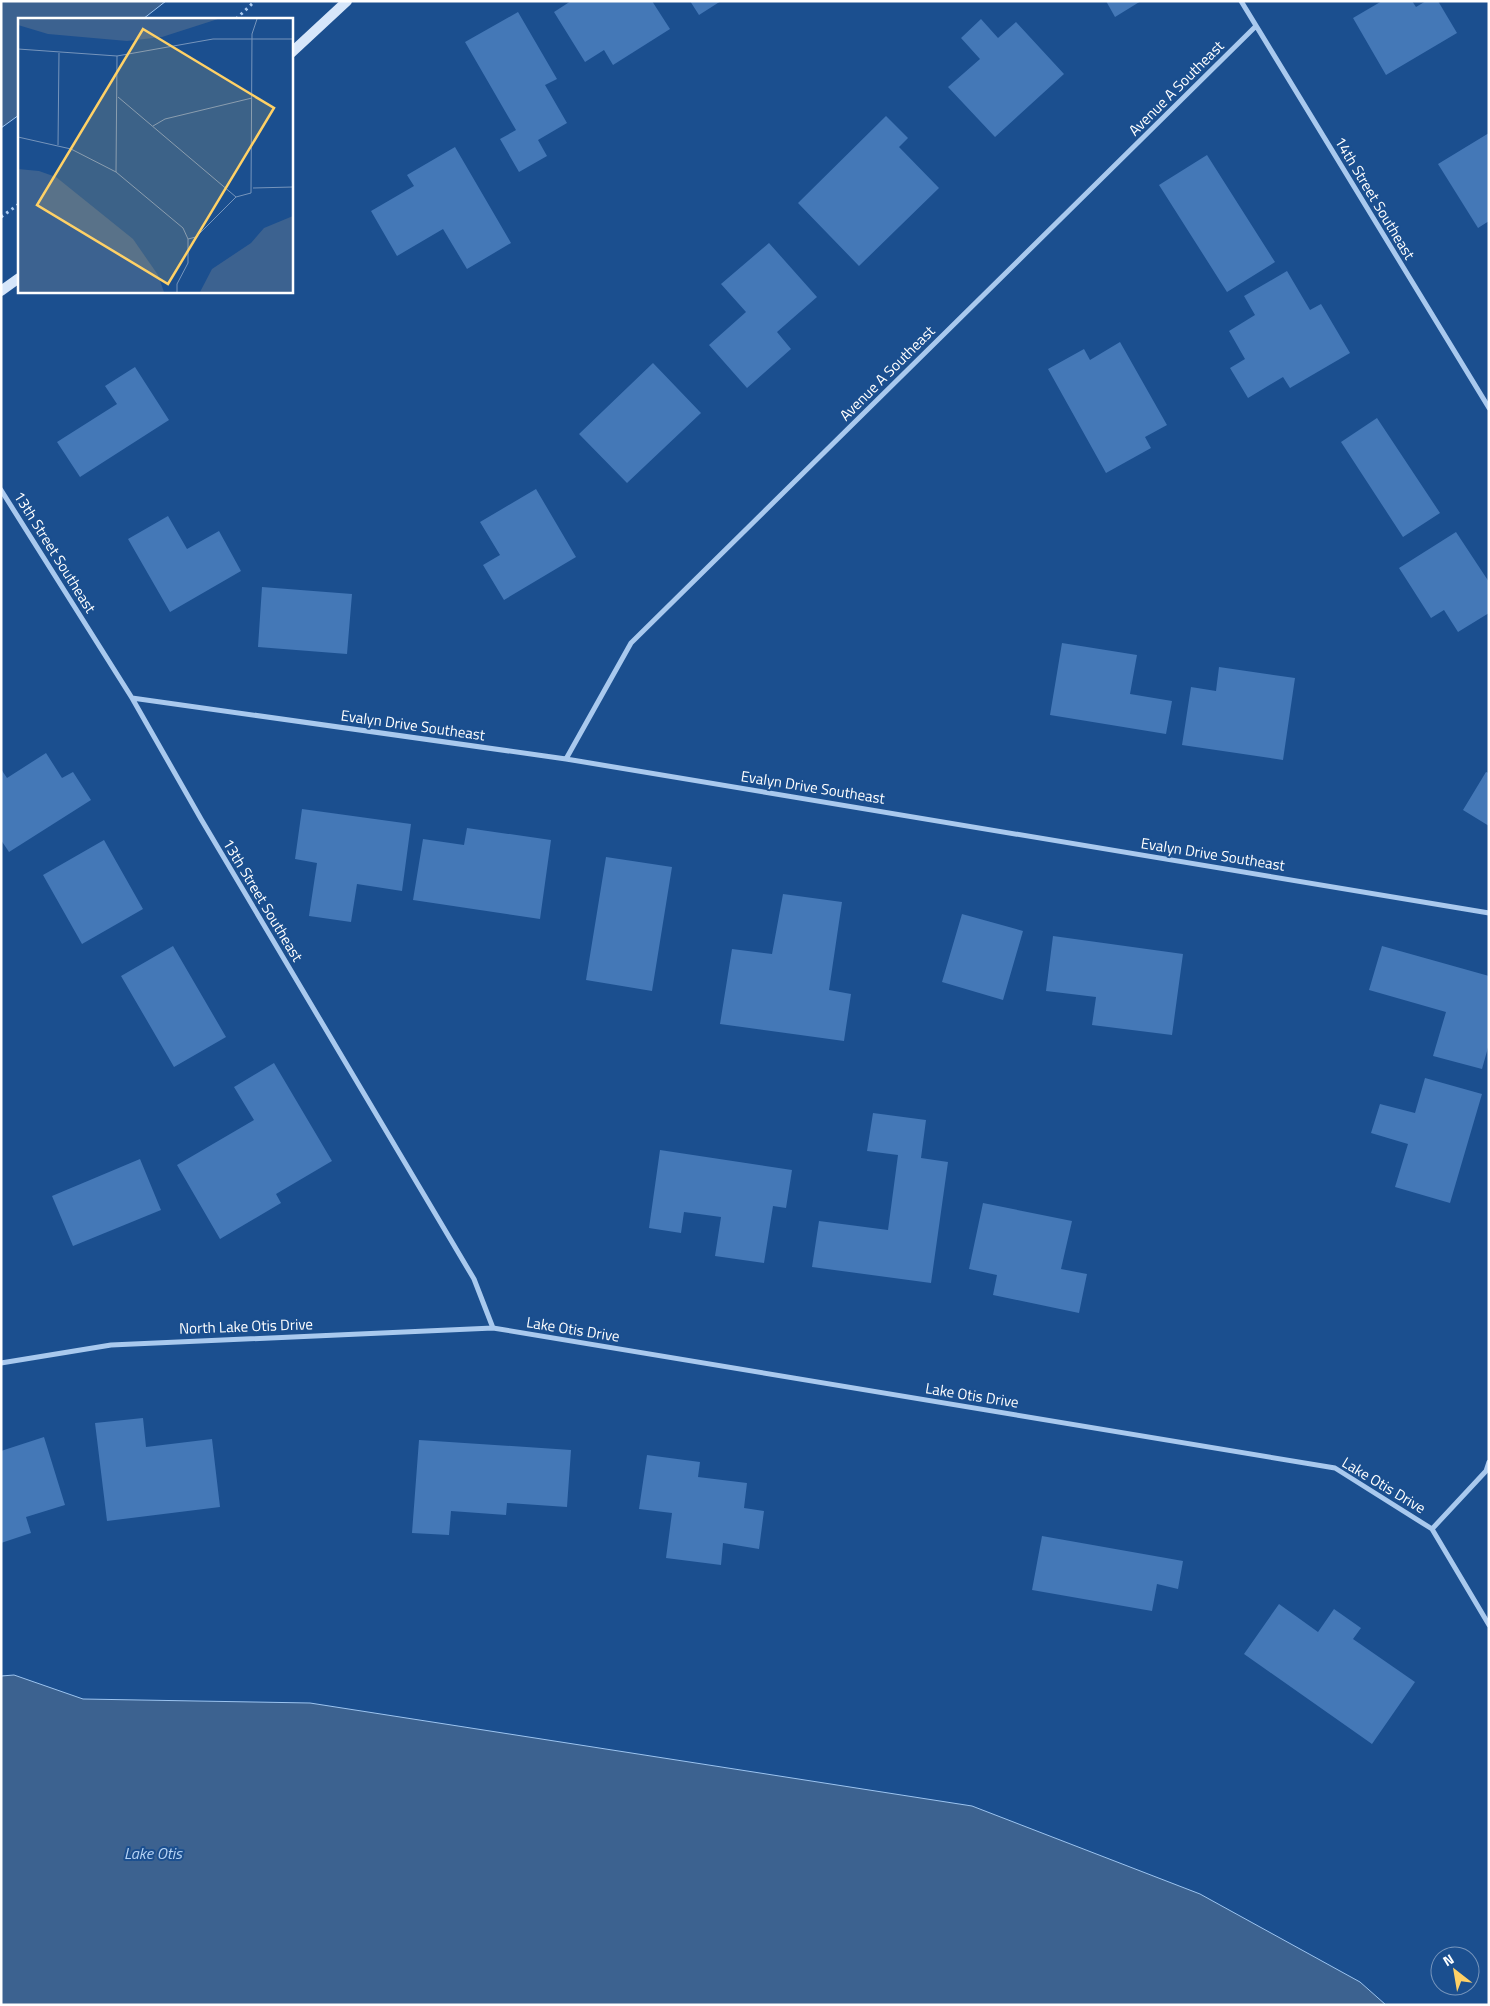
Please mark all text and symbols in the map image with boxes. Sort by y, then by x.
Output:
inset map [18,18,292,292]
street label: Avenue A Southeast [1123,34,1230,141]
street label: 14th Street Southeast [1329,132,1421,265]
street label: Avenue A Southeast [834,319,941,426]
street label: 13th Street Southeast [8,487,102,618]
street label: Evalyn Drive Southeast [339,703,487,747]
street label: Evalyn Drive Southeast [739,764,887,810]
street label: Evalyn Drive Southeast [1139,831,1287,877]
street label: 13th Street Southeast [217,834,309,967]
street label: Lake Otis Drive [525,1310,621,1348]
street label: North Lake Otis Drive [179,1312,313,1340]
street label: Lake Otis Drive [924,1376,1020,1414]
street label: Lake Otis Drive [1338,1451,1430,1519]
water label: Lake Otis [124,1841,183,1865]
north arrow [1430,1946,1480,1996]
text: N [1438,1948,1458,1971]

